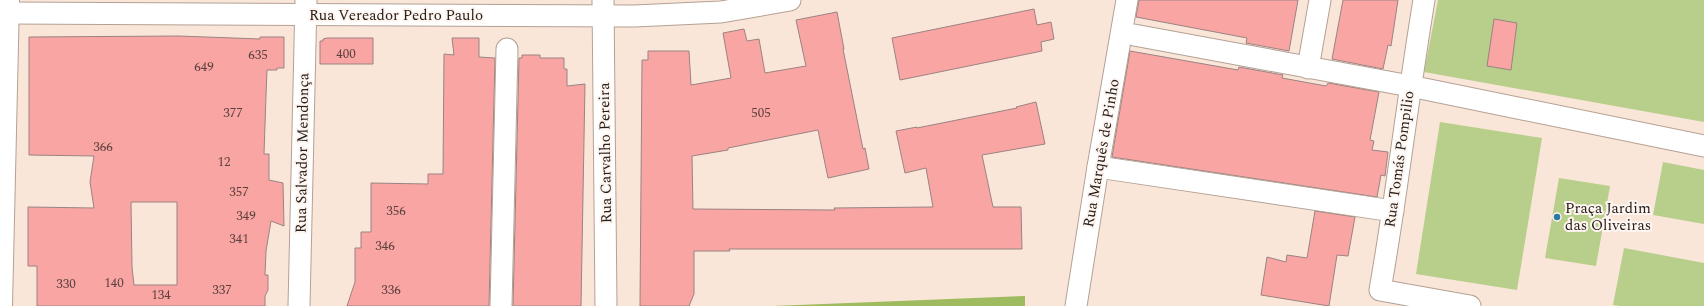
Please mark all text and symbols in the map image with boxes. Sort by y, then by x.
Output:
street label: Rua Vereador Pedro Paulo [309,4,483,27]
house number: 400 [336,44,356,64]
house number: 635 [248,45,268,65]
house number: 649 [194,57,214,77]
street label: Rua Salvador Mendonça [290,72,315,233]
street label: Rua Marquês de Pinho [1077,77,1126,229]
street label: Rua Carvalho Pereira [593,82,618,224]
street label: Rua Tomás Pompilio [1379,89,1420,229]
house number: 377 [223,103,243,123]
house number: 505 [751,103,771,123]
house number: 366 [93,137,113,157]
house number: 12 [218,152,231,172]
house number: 357 [229,182,249,202]
place label: Praça Jardim das Oliveiras [1565,197,1651,237]
house number: 356 [386,201,406,221]
house number: 349 [236,206,256,226]
marker: Praça Jardim das Oliveiras [1552,212,1562,222]
house number: 341 [229,229,249,249]
house number: 346 [375,236,395,256]
house number: 140 [104,273,124,293]
house number: 330 [56,274,76,294]
house number: 337 [212,280,232,300]
house number: 336 [381,280,401,300]
house number: 134 [151,285,171,305]

